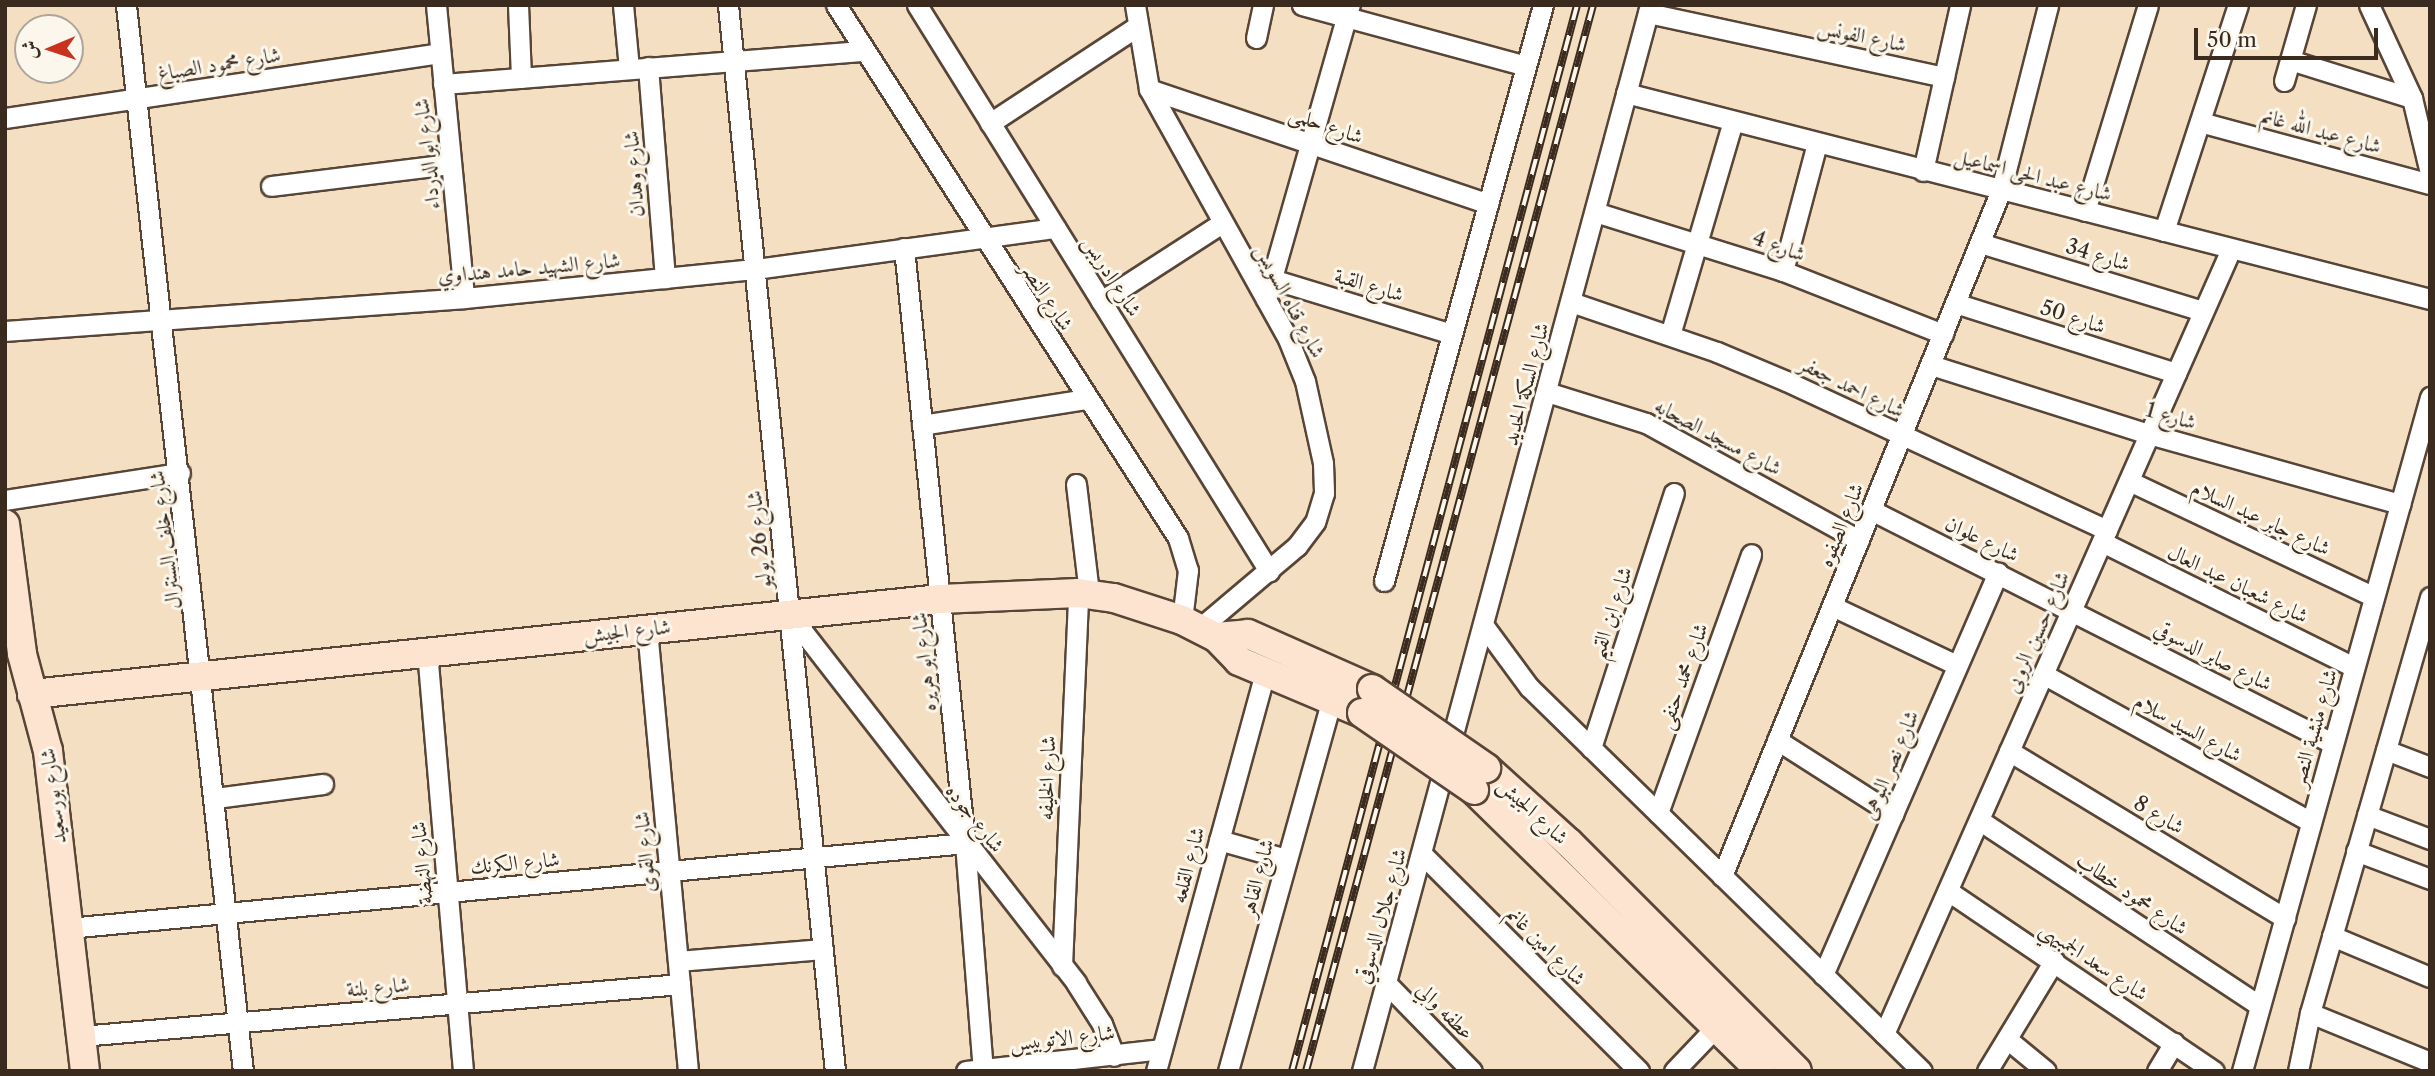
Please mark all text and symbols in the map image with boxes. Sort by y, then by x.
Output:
north arrow [14,14,84,84]
street label: شارع الفونس [1815,14,1909,58]
scale bar [2197,14,2381,58]
text: 50 m [2207,27,2257,52]
text: ش [18,40,41,60]
street label: شارع محمود الصباغ [156,42,282,86]
street label: شارع ابو الدرداء [409,97,445,211]
street label: شارع حلمى [1286,101,1366,149]
street label: شارع عبد الله غانم [2258,103,2384,159]
street label: شارع وهدان [618,130,650,218]
street label: شارع عبد الحى اسماعيل [1952,143,2114,207]
street label: شارع 4 [1749,225,1809,267]
street label: شارع ادريس [1077,231,1147,321]
street label: شارع 34 [2063,233,2133,277]
street label: شارع قناه السويس [1249,240,1331,362]
street label: شارع الشهيد حامد هنداوي [437,247,621,289]
street label: شارع النصر [1015,257,1079,335]
street label: شارع القبة [1331,263,1407,307]
street label: شارع 50 [2037,295,2109,339]
street label: شارع السكة الحديد [1498,320,1554,448]
street label: شارع احمد جعفر [1795,351,1909,423]
street label: شارع مسجد الصحابه [1650,393,1786,481]
street label: شارع 1 [2143,397,2199,435]
street label: شارع خلف السنترال [144,469,186,611]
street label: شارع جابر عبد السلام [2188,475,2334,561]
street label: شارع الصفوه [1813,479,1869,571]
street label: شارع 26 يوليو [741,489,777,591]
street label: شارع علوان [1941,510,2023,568]
street label: شارع شعبان عبد العال [2164,539,2312,629]
street label: شارع ابن القيم [1584,564,1638,662]
street label: شارع حسين الروبى [1999,567,2075,697]
street label: شارع ابو هريره [906,611,942,713]
street label: شارع الجيش [582,614,672,648]
street label: شارع صابر الدسوقي [2150,615,2276,697]
street label: شارع محمد حنفى [1652,620,1714,732]
street label: شارع منشية النصر [2285,666,2343,790]
street label: شارع السيد سلام [2130,688,2246,768]
street label: شارع نصر البوهى [1856,707,1924,823]
street label: شارع الخليفه [1033,735,1061,821]
street label: شارع بورسعيد [35,747,71,845]
street label: شارع الجيش [1492,772,1574,850]
street label: شارع جوده [940,779,1010,857]
street label: شارع 8 [2129,790,2189,840]
street label: شارع القوى [629,810,661,894]
street label: شارع النهضة [406,821,438,905]
street label: شارع القلعه [1166,824,1210,906]
street label: شارع القاهر [1235,836,1279,920]
street label: شارع جلال الدسوقي [1350,845,1412,987]
street label: شارع الكرنك [469,847,561,879]
street label: شارع محمود خطاب [2071,847,2193,941]
street label: شارع امين غانم [1501,901,1591,991]
street label: شارع سعد الجمبيهي [2035,916,2153,1006]
street label: شارع بلنة [345,972,411,1002]
street label: عطفه والي [1411,977,1479,1045]
street label: شارع الاتوبيس [1008,1020,1116,1056]

